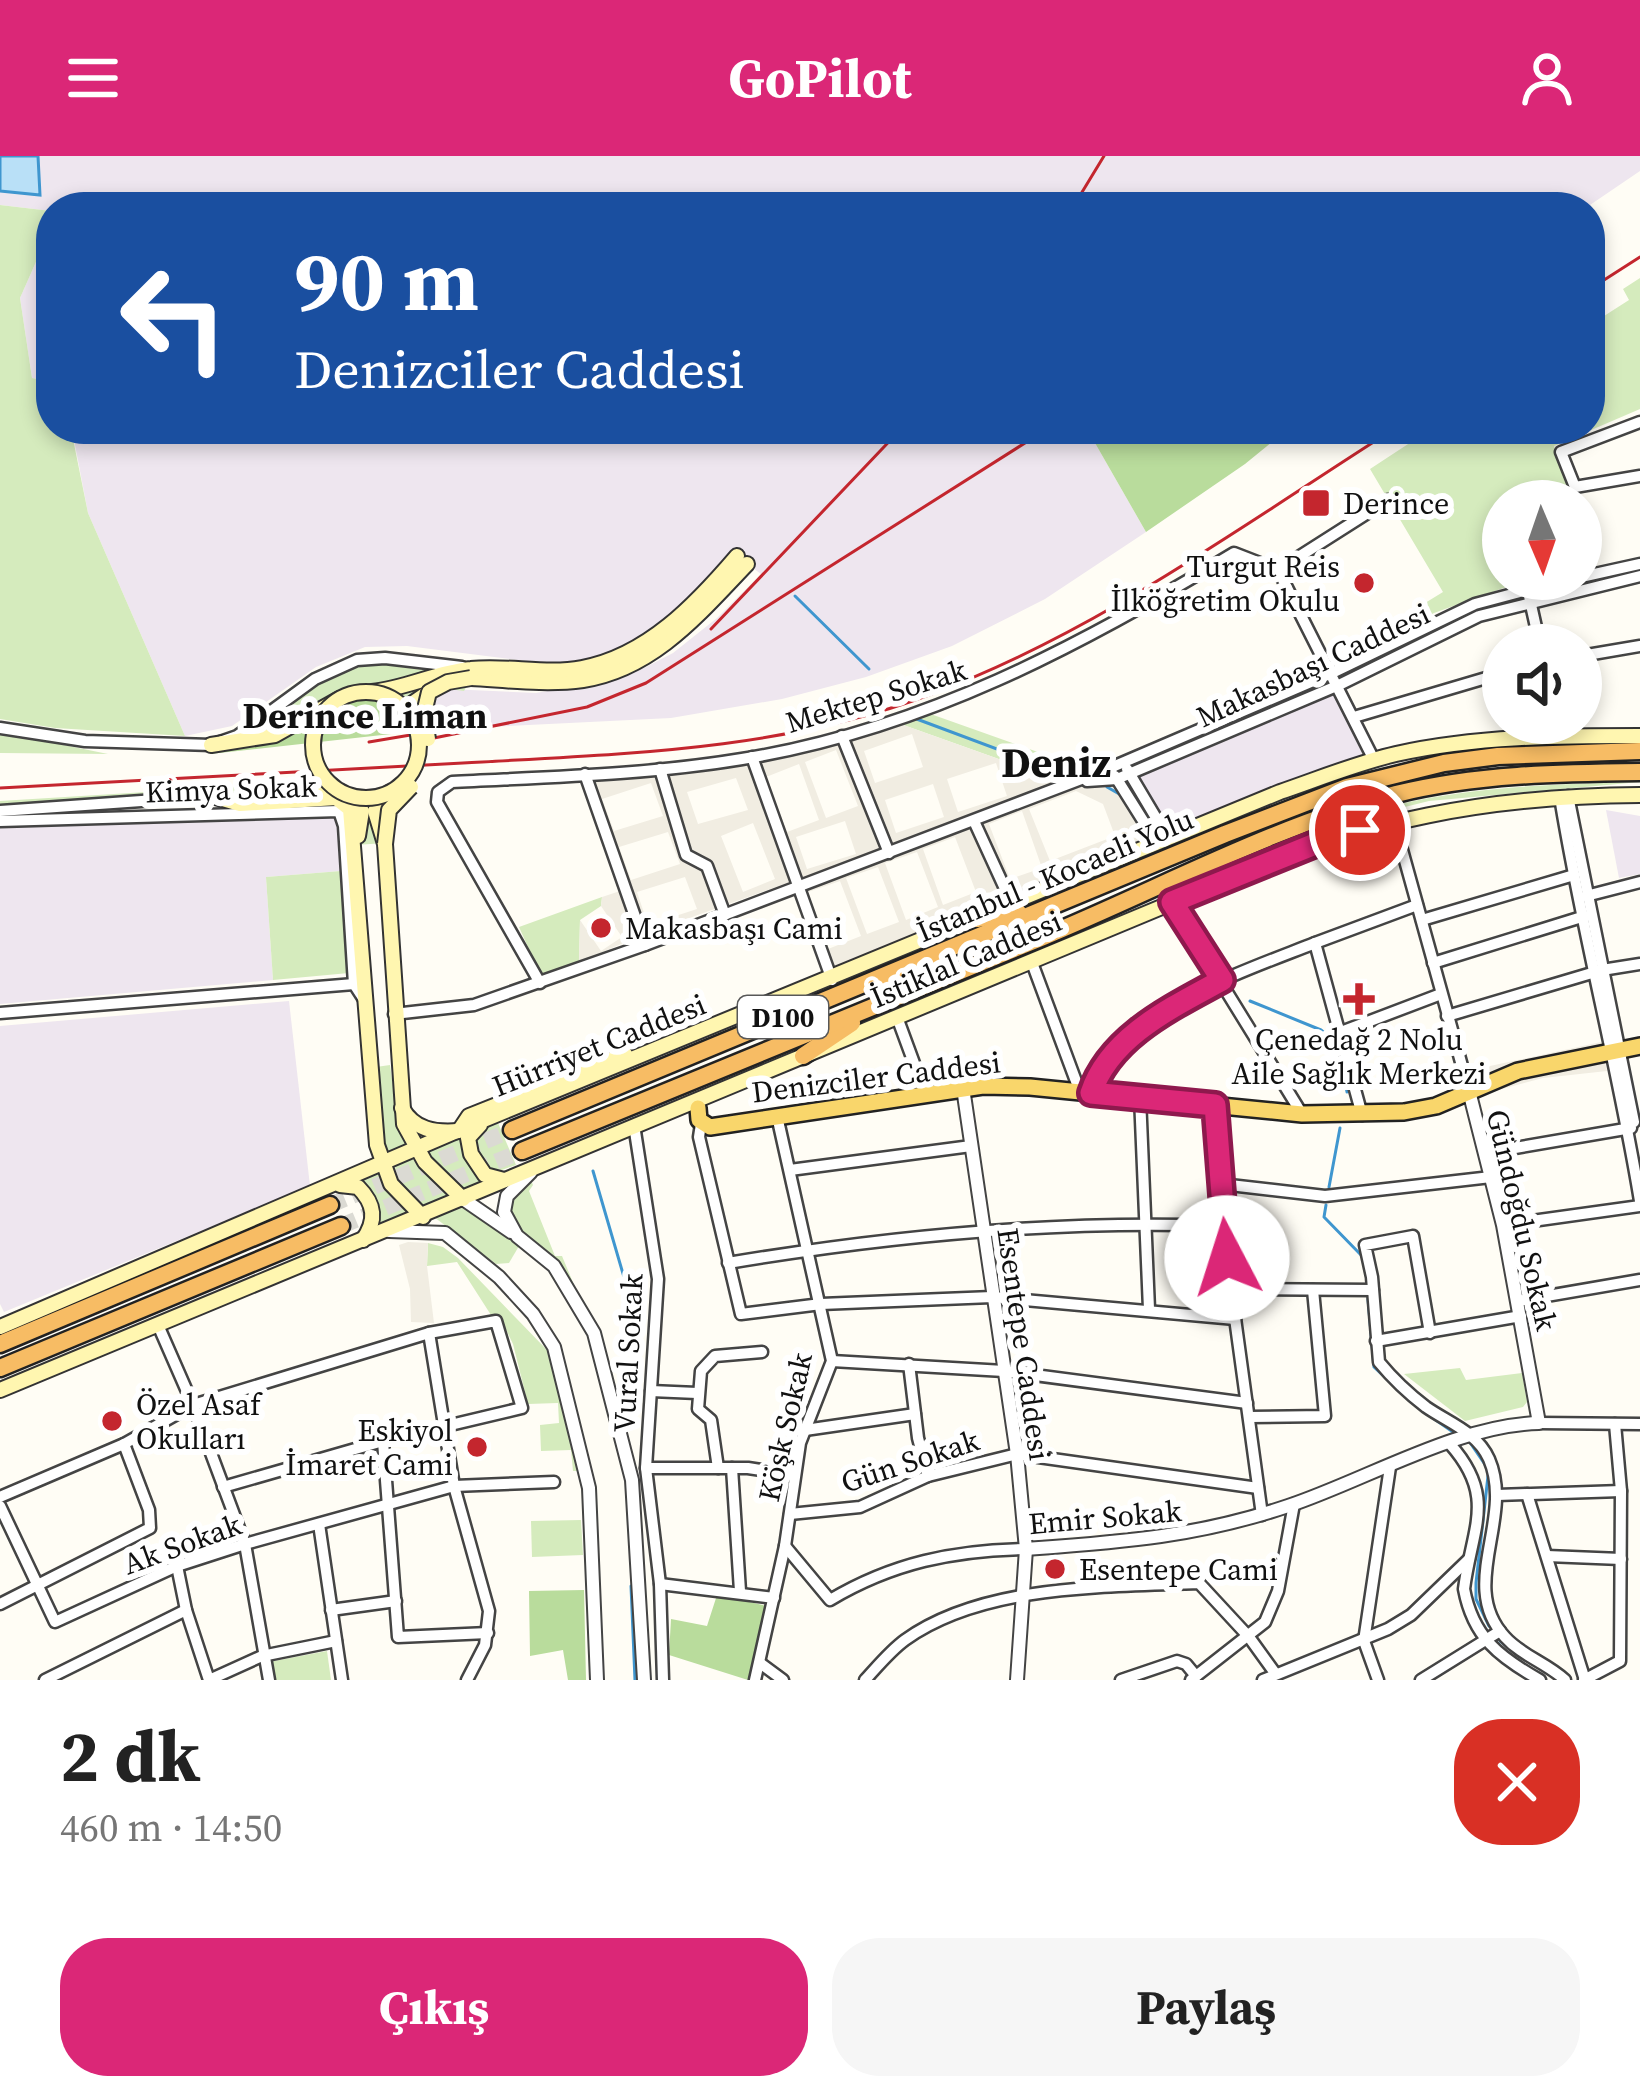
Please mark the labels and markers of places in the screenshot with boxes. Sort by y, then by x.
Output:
place label: Derince [1343,483,1449,524]
marker: Derince [1300,487,1332,519]
place label: Turgut Reis İlköğretim Okulu [1110,546,1340,621]
marker: Turgut Reis İlköğretim Okulu [1351,570,1377,596]
pin [1309,779,1411,881]
place label: Makasbaşı Cami [625,908,843,949]
marker: Makasbaşı Cami [588,915,614,941]
marker: Çenedağ 2 Nolu Aile Sağlık Merkezi [1343,983,1375,1015]
place label: Çenedağ 2 Nolu Aile Sağlık Merkezi [1232,1019,1486,1094]
place label: Özel Asaf Okulları [136,1384,263,1459]
marker: Özel Asaf Okulları [99,1408,125,1434]
place label: Eskiyol İmaret Cami [285,1410,453,1485]
marker: Eskiyol İmaret Cami [464,1434,490,1460]
place label: Esentepe Cami [1079,1549,1278,1590]
marker: Esentepe Cami [1042,1556,1068,1582]

